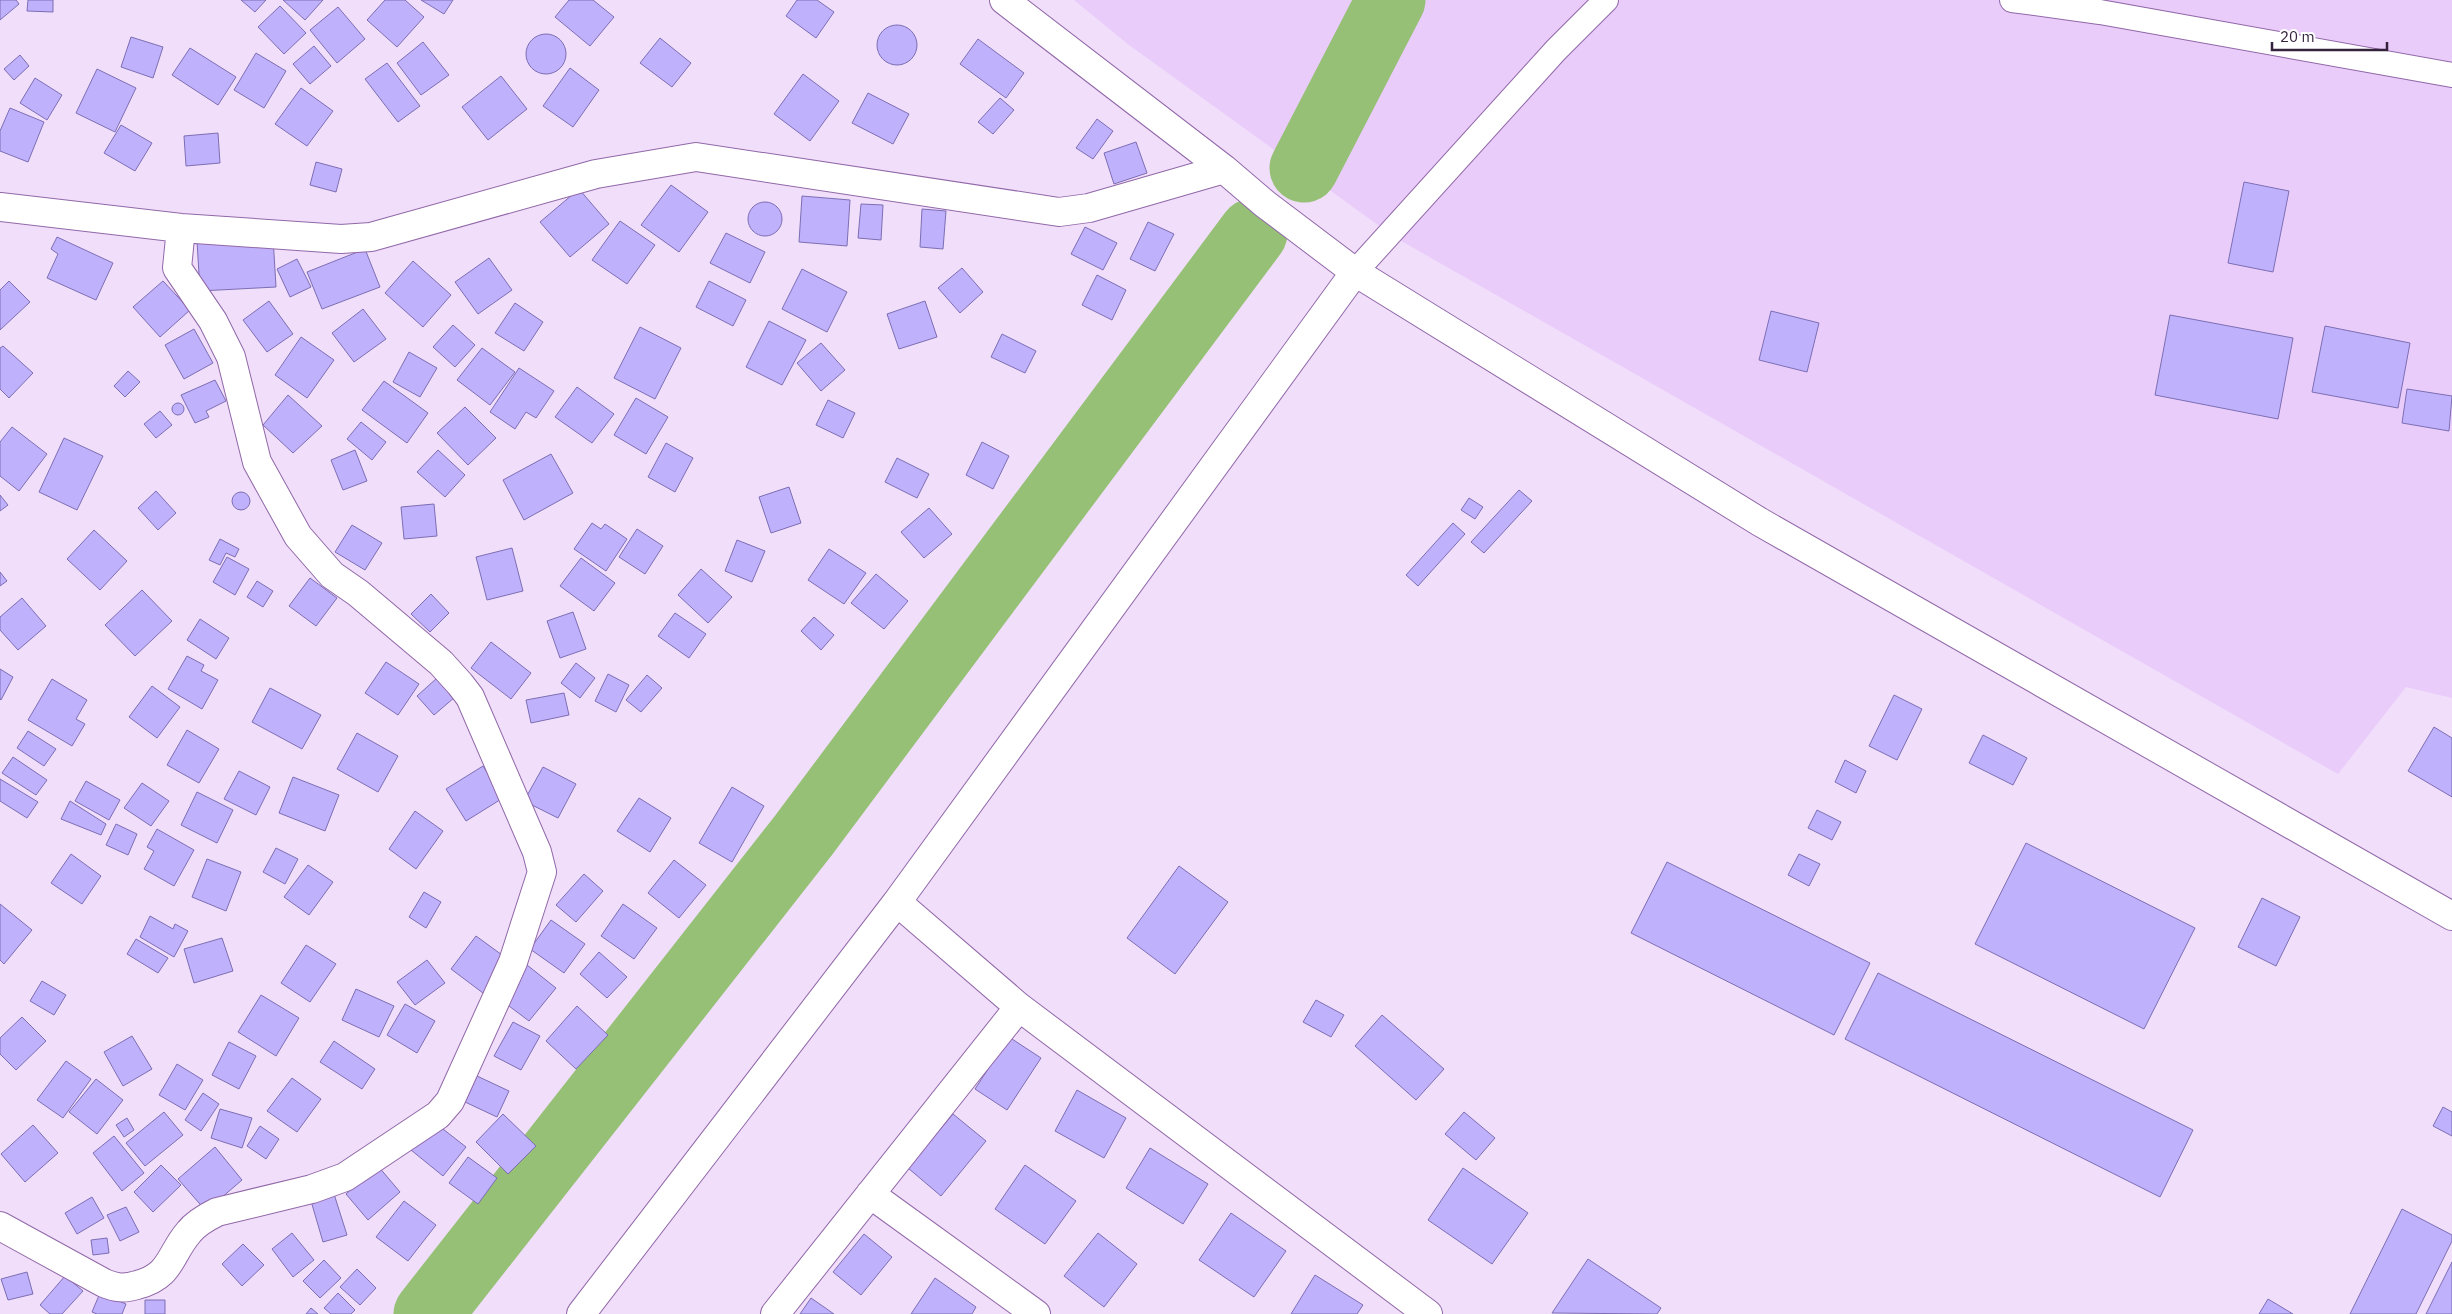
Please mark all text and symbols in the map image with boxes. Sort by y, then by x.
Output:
scale bar [2272,20,2387,52]
text: 20 m [2280,27,2315,46]

